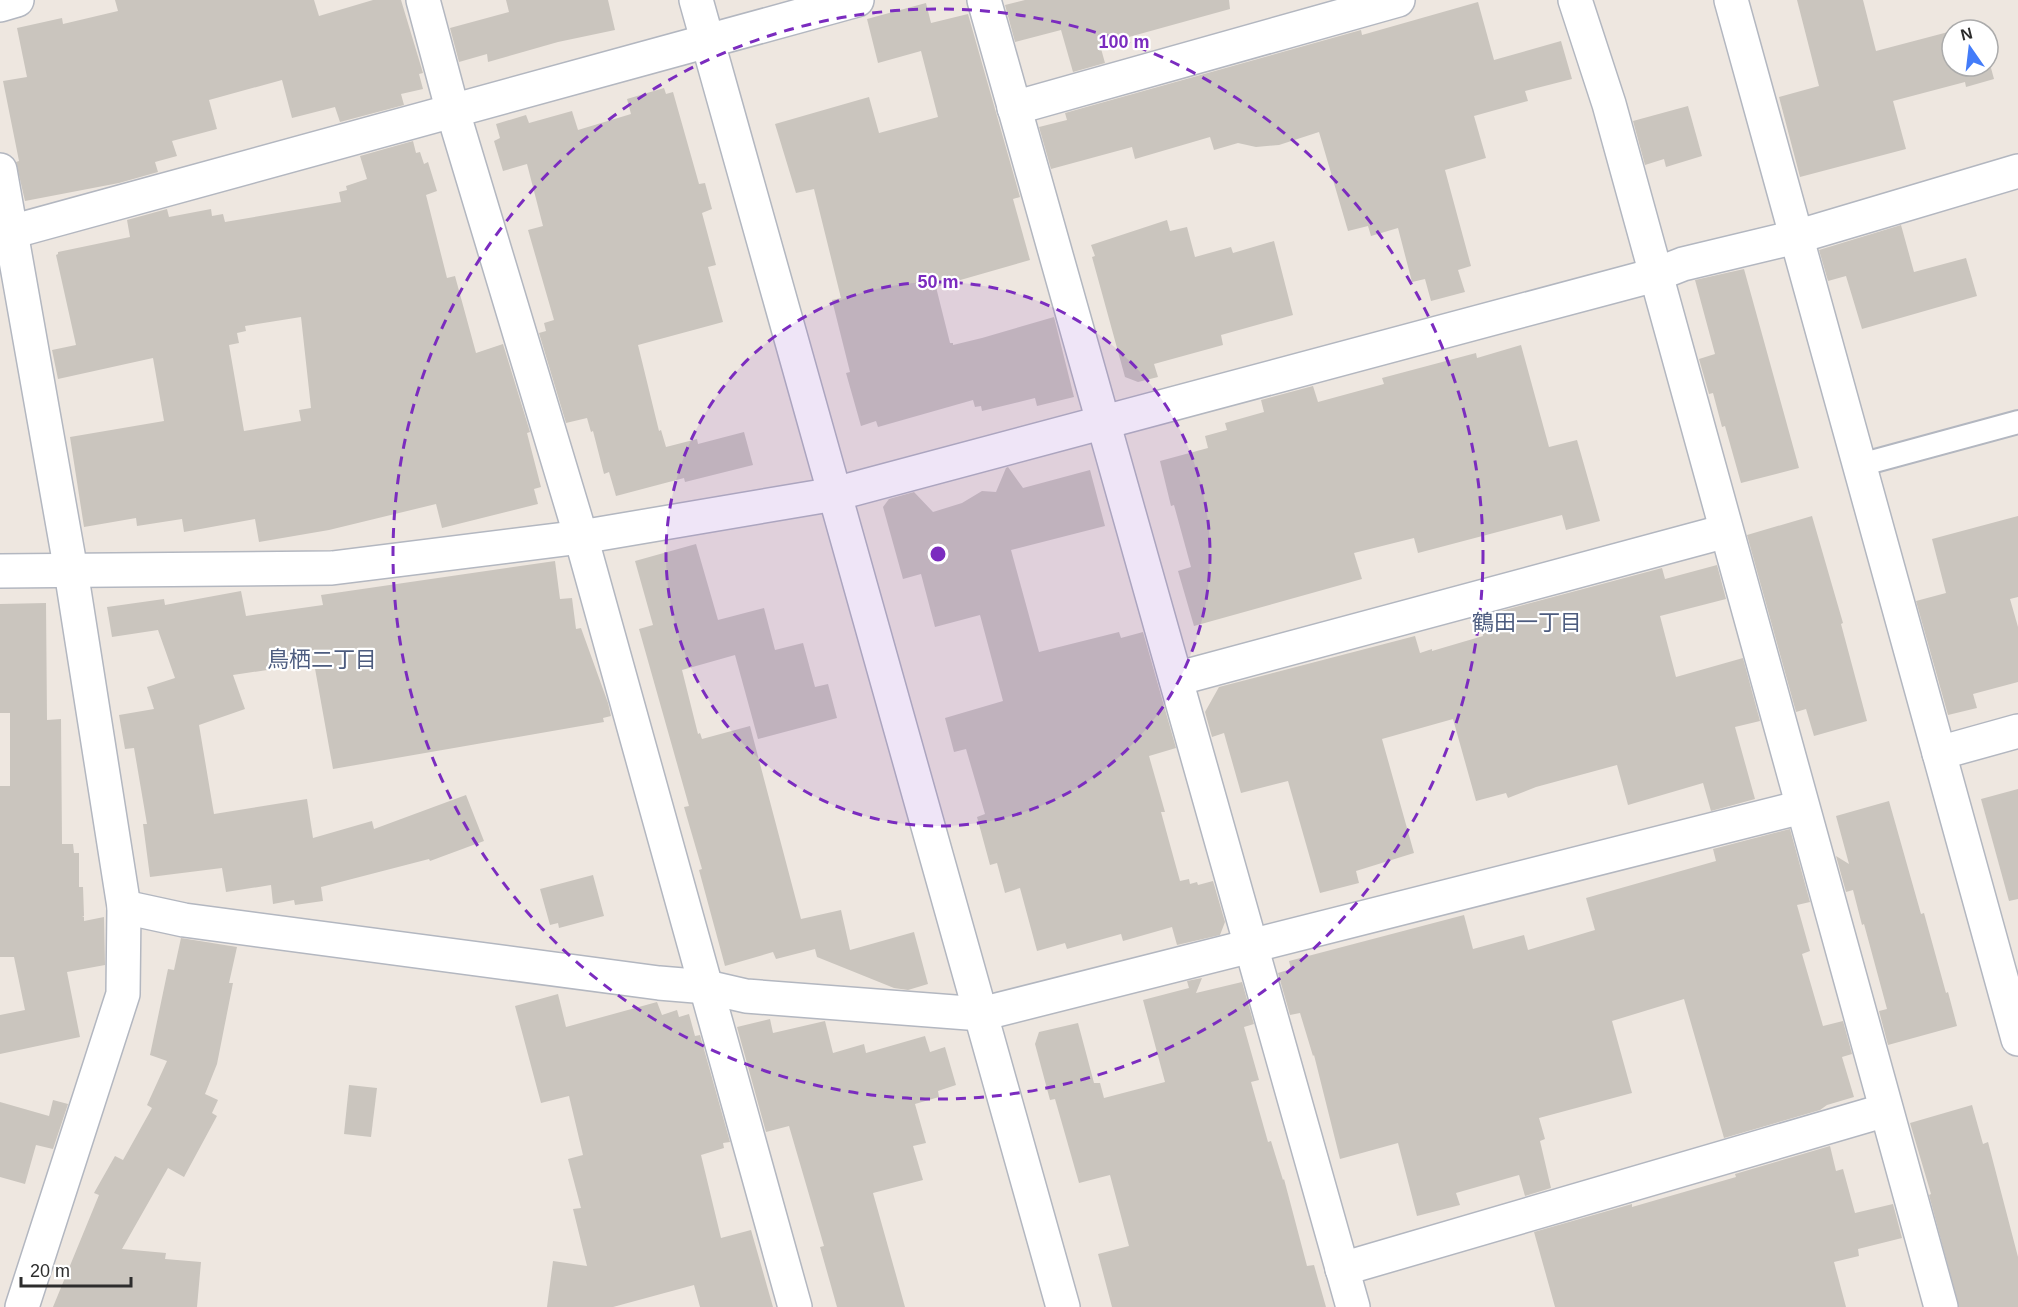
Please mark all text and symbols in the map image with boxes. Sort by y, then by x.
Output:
north arrow [1940,18,2000,78]
text: N [1959,24,1974,44]
text: 100 m [1098,32,1150,52]
text: 50 m [917,272,959,292]
centre of rings [928,544,948,564]
district label: 鶴田一丁目 [1472,610,1582,635]
district label: 鳥栖二丁目 [267,647,377,672]
scale bar [21,1250,130,1288]
text: 20 m [30,1261,70,1281]

